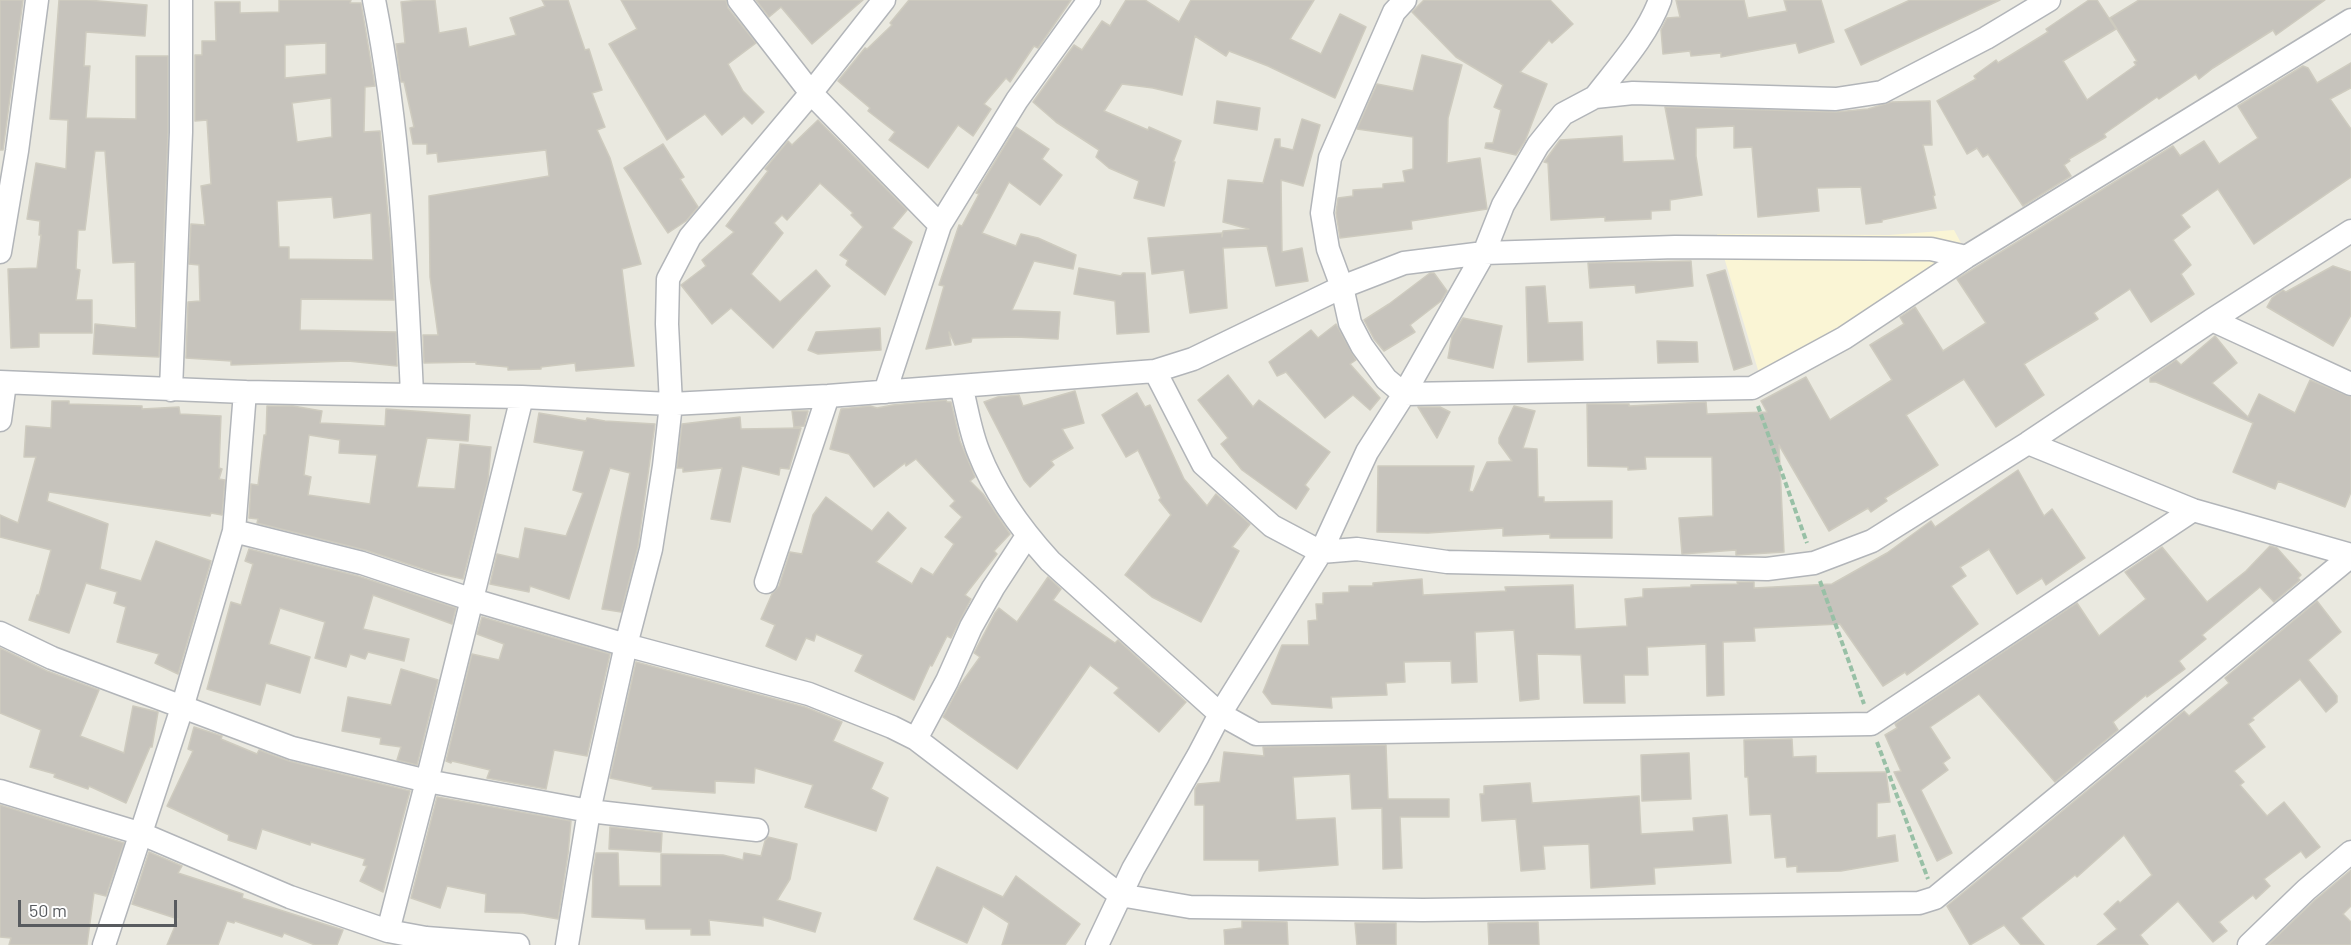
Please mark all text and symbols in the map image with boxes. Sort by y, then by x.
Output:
scale bar [21,888,180,926]
text: 50 m [29,899,67,921]

